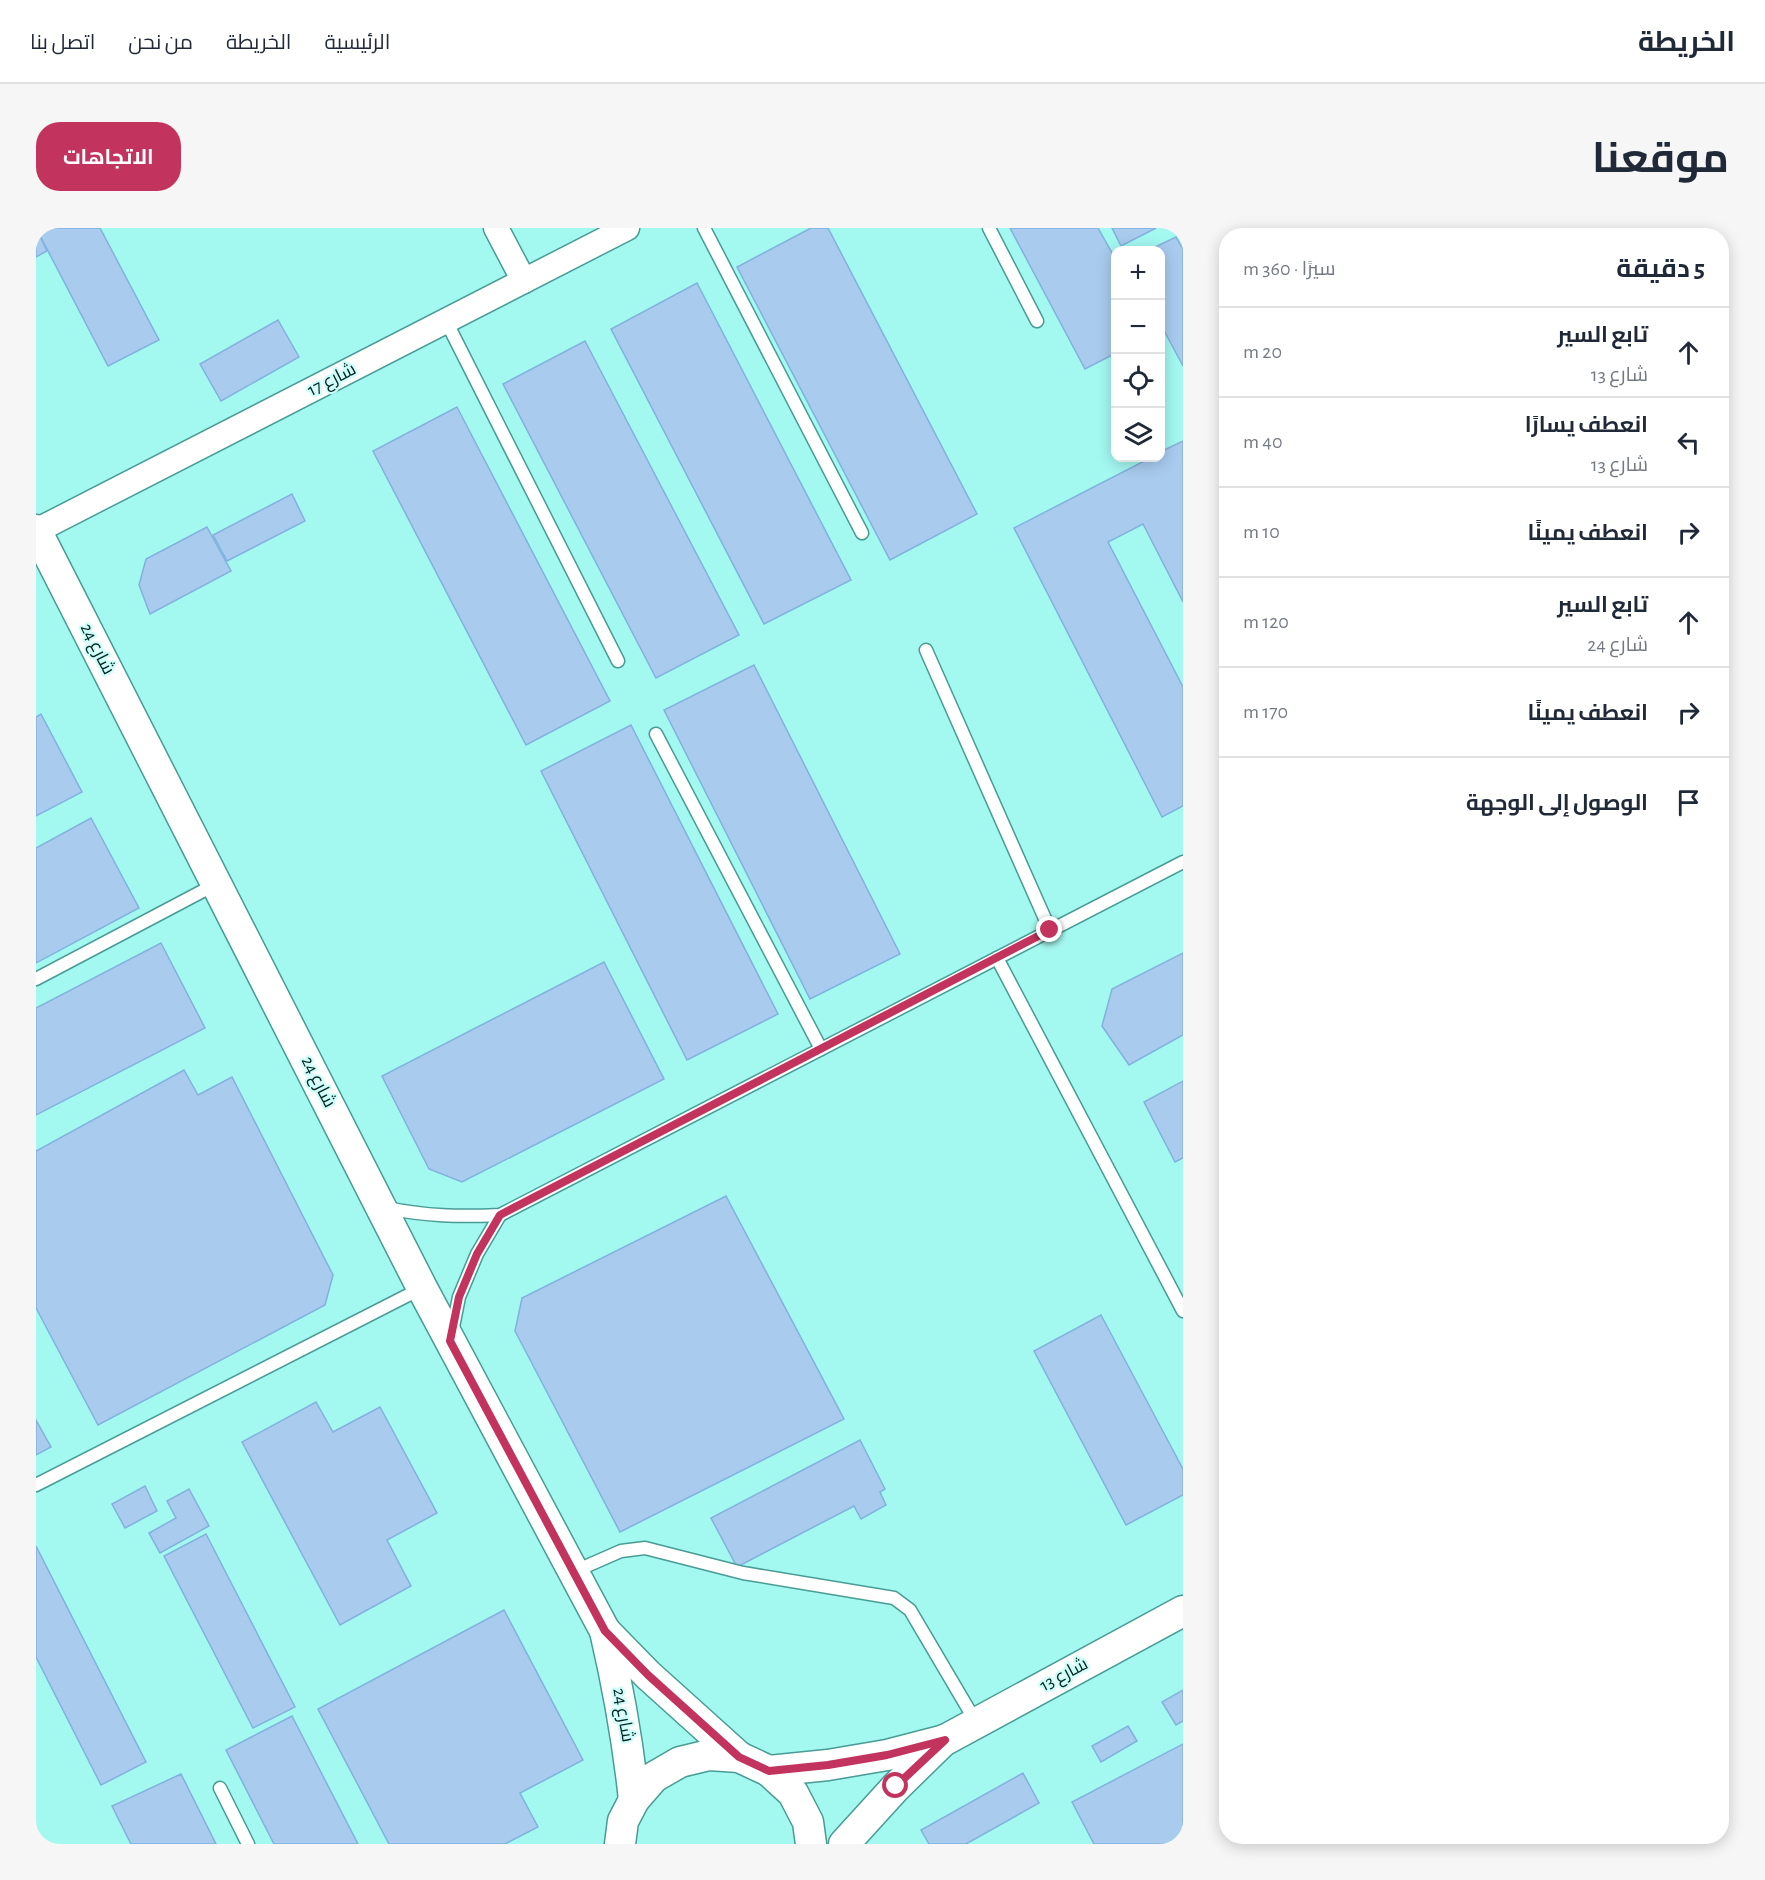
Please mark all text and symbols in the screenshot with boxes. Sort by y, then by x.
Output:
text: الخريطة [1638,29,1735,57]
text: اتصل بنا [30,32,95,53]
text: من نحن [128,32,193,53]
text: الخريطة [226,32,291,53]
text: الرئيسية [324,32,390,53]
button: الاتجاهات [36,122,181,191]
text: موقعنا [1592,138,1729,180]
map controls [1111,246,1165,462]
button: + [1111,246,1165,300]
text: 5 دقيقة [1616,256,1705,282]
text: سيرًا · 360 m [1243,259,1336,279]
button: − [1111,300,1165,354]
text: تابع السير [1557,324,1648,346]
icon: ahead [1672,336,1705,369]
text: 20 m [1243,342,1282,362]
button: locate [1111,354,1165,408]
street label: شارع 17 [304,359,360,402]
text: شارع 13 [1591,365,1648,385]
button: layers [1111,408,1165,462]
text: انعطف يسارًا [1525,414,1648,436]
icon: left [1672,426,1705,459]
text: 40 m [1243,432,1283,452]
text: شارع 13 [1591,455,1648,475]
icon: right [1672,516,1705,549]
text: 10 m [1243,522,1280,542]
text: انعطف يمينًا [1527,522,1648,544]
text: تابع السير [1557,594,1648,616]
icon: ahead [1672,606,1705,639]
text: 120 m [1243,612,1289,632]
street label: شارع 24 [75,620,118,678]
text: شارع 24 [1587,635,1648,655]
icon: right [1672,696,1705,729]
text: 170 m [1243,702,1288,722]
text: انعطف يمينًا [1527,702,1648,724]
icon: arrive [1672,786,1705,819]
text: الوصول إلى الوجهة [1466,792,1648,814]
route end [1036,916,1062,942]
street label: شارع 24 [296,1053,339,1111]
street label: شارع 13 [1037,1654,1092,1697]
street label: شارع 24 [607,1686,638,1744]
route start [882,1772,908,1798]

